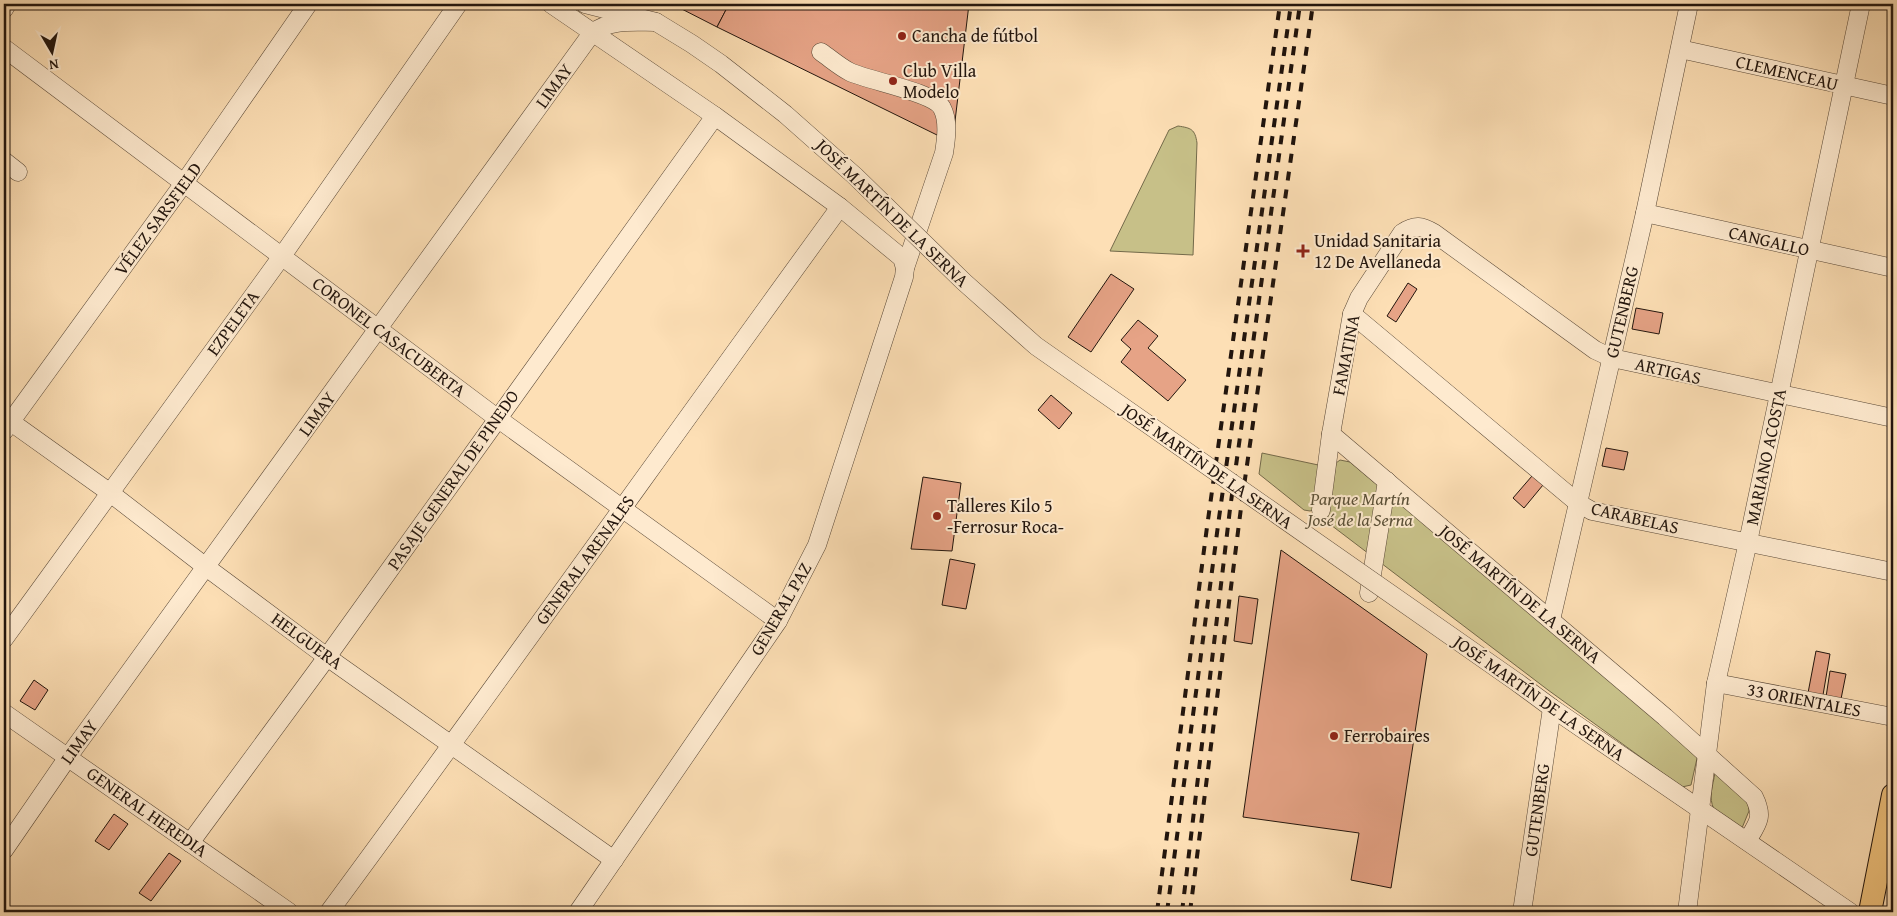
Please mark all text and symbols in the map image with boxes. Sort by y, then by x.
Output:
place label: Cancha de fútbol [912,22,1038,49]
north arrow [28,28,78,78]
marker: Cancha de fútbol [896,30,908,42]
street label: CLEMENCEAU [1733,48,1841,97]
text: N [47,54,60,76]
place label: Club Villa Modelo [903,57,977,105]
street label: LIMAY [528,58,579,114]
marker: Club Villa Modelo [887,75,899,87]
street label: JOSÉ MARTÍN DE LA SERNA [808,131,975,293]
street label: VÉLEZ SARSFIELD [107,156,208,281]
street label: CANGALLO [1726,218,1812,263]
place label: Unidad Sanitaria 12 De Avellaneda [1314,227,1441,275]
marker: Unidad Sanitaria 12 De Avellaneda [1296,244,1310,258]
street label: GUTENBERG [1598,263,1645,361]
street label: CORONEL CASACUBERTA [307,270,472,403]
street label: EZPELETA [200,284,266,361]
street label: FAMATINA [1324,312,1367,397]
street label: ARTIGAS [1633,350,1704,391]
street label: PASAJE GENERAL DE PINEDO [380,384,525,575]
street label: LIMAY [291,386,342,442]
street label: MARIANO ACOSTA [1738,386,1793,528]
street label: JOSÉ MARTÍN DE LA SERNA [1114,395,1299,535]
park label: Parque Martín José de la Serna [1304,485,1414,533]
street label: GENERAL ARENALES [528,489,641,630]
place label: Talleres Kilo 5 -Ferrosur Roca- [947,492,1064,540]
street label: CARABELAS [1589,494,1682,541]
marker: Talleres Kilo 5 -Ferrosur Roca- [931,510,943,522]
street label: JOSÉ MARTÍN DE LA SERNA [1432,516,1607,670]
street label: GENERAL PAZ [743,557,818,660]
street label: HELGUERA [266,605,349,676]
street label: JOSÉ MARTÍN DE LA SERNA [1446,627,1631,767]
street label: 33 ORIENTALES [1745,675,1864,724]
street label: LIMAY [53,714,104,770]
place label: Ferrobaires [1344,722,1430,749]
marker: Ferrobaires [1328,730,1340,742]
street label: GENERAL HEREDIA [81,760,213,864]
street label: GUTENBERG [1517,761,1556,858]

